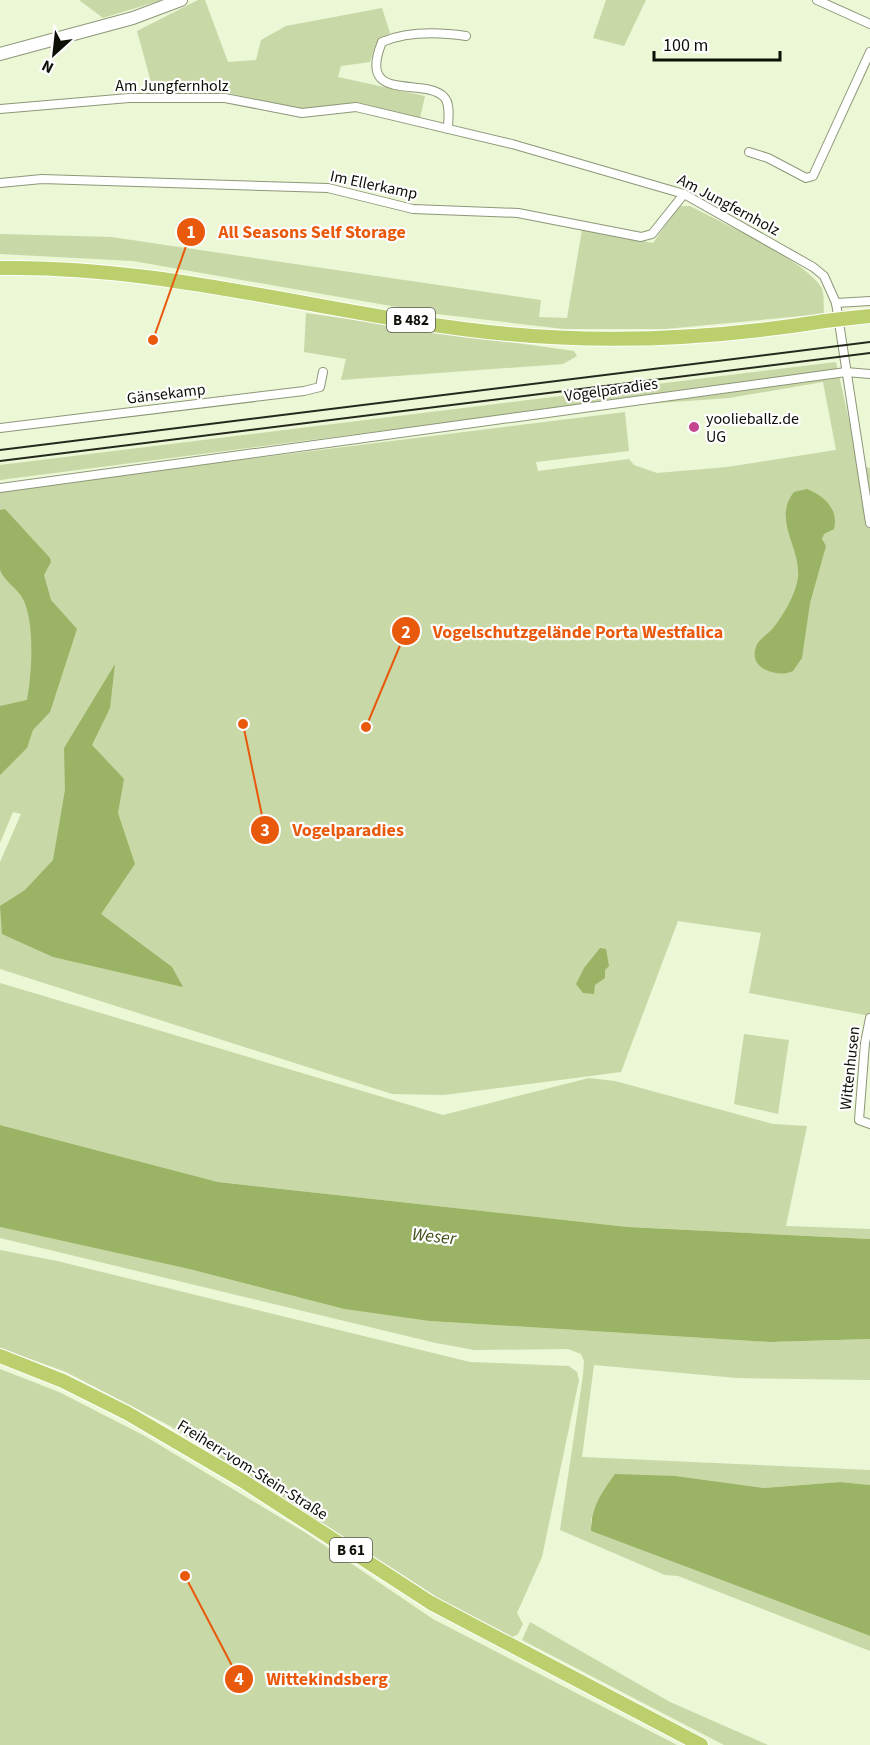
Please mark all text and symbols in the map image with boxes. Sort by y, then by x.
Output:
north arrow [24,24,84,84]
scale bar [654,24,780,62]
text: 100 m [663,33,708,58]
text: N [38,54,57,79]
street label: Am Jungfernholz [115,75,229,97]
street label: Im Ellerkamp [328,165,420,205]
street label: Am Jungfernholz [673,169,784,241]
callout: All Seasons Self Storage [176,214,418,250]
text: 1 [186,220,196,245]
text: All Seasons Self Storage [217,220,406,245]
road number: B 482 [387,308,435,332]
street label: Vogelparadies [563,373,659,407]
street label: Gänsekamp [125,378,207,410]
place label: yoolieballz.de UG [706,408,799,448]
marker: yoolieballz.de UG [687,420,701,434]
callout: Vogelschutzgelände Porta Westfalica [391,613,736,649]
text: 2 [401,620,411,645]
text: Vogelschutzgelände Porta Westfalica [432,620,723,645]
callout: Vogelparadies [250,812,416,848]
text: 3 [260,818,270,843]
text: Vogelparadies [291,818,404,843]
street label: Wittenhusen [835,1025,865,1111]
water label: Weser [411,1222,458,1251]
street label: Freiherr-vom-Stein-Straße [173,1414,332,1525]
road number: B 61 [330,1538,372,1562]
callout: Wittekindsberg [224,1661,399,1697]
text: 4 [234,1667,244,1692]
text: Wittekindsberg [266,1667,388,1692]

